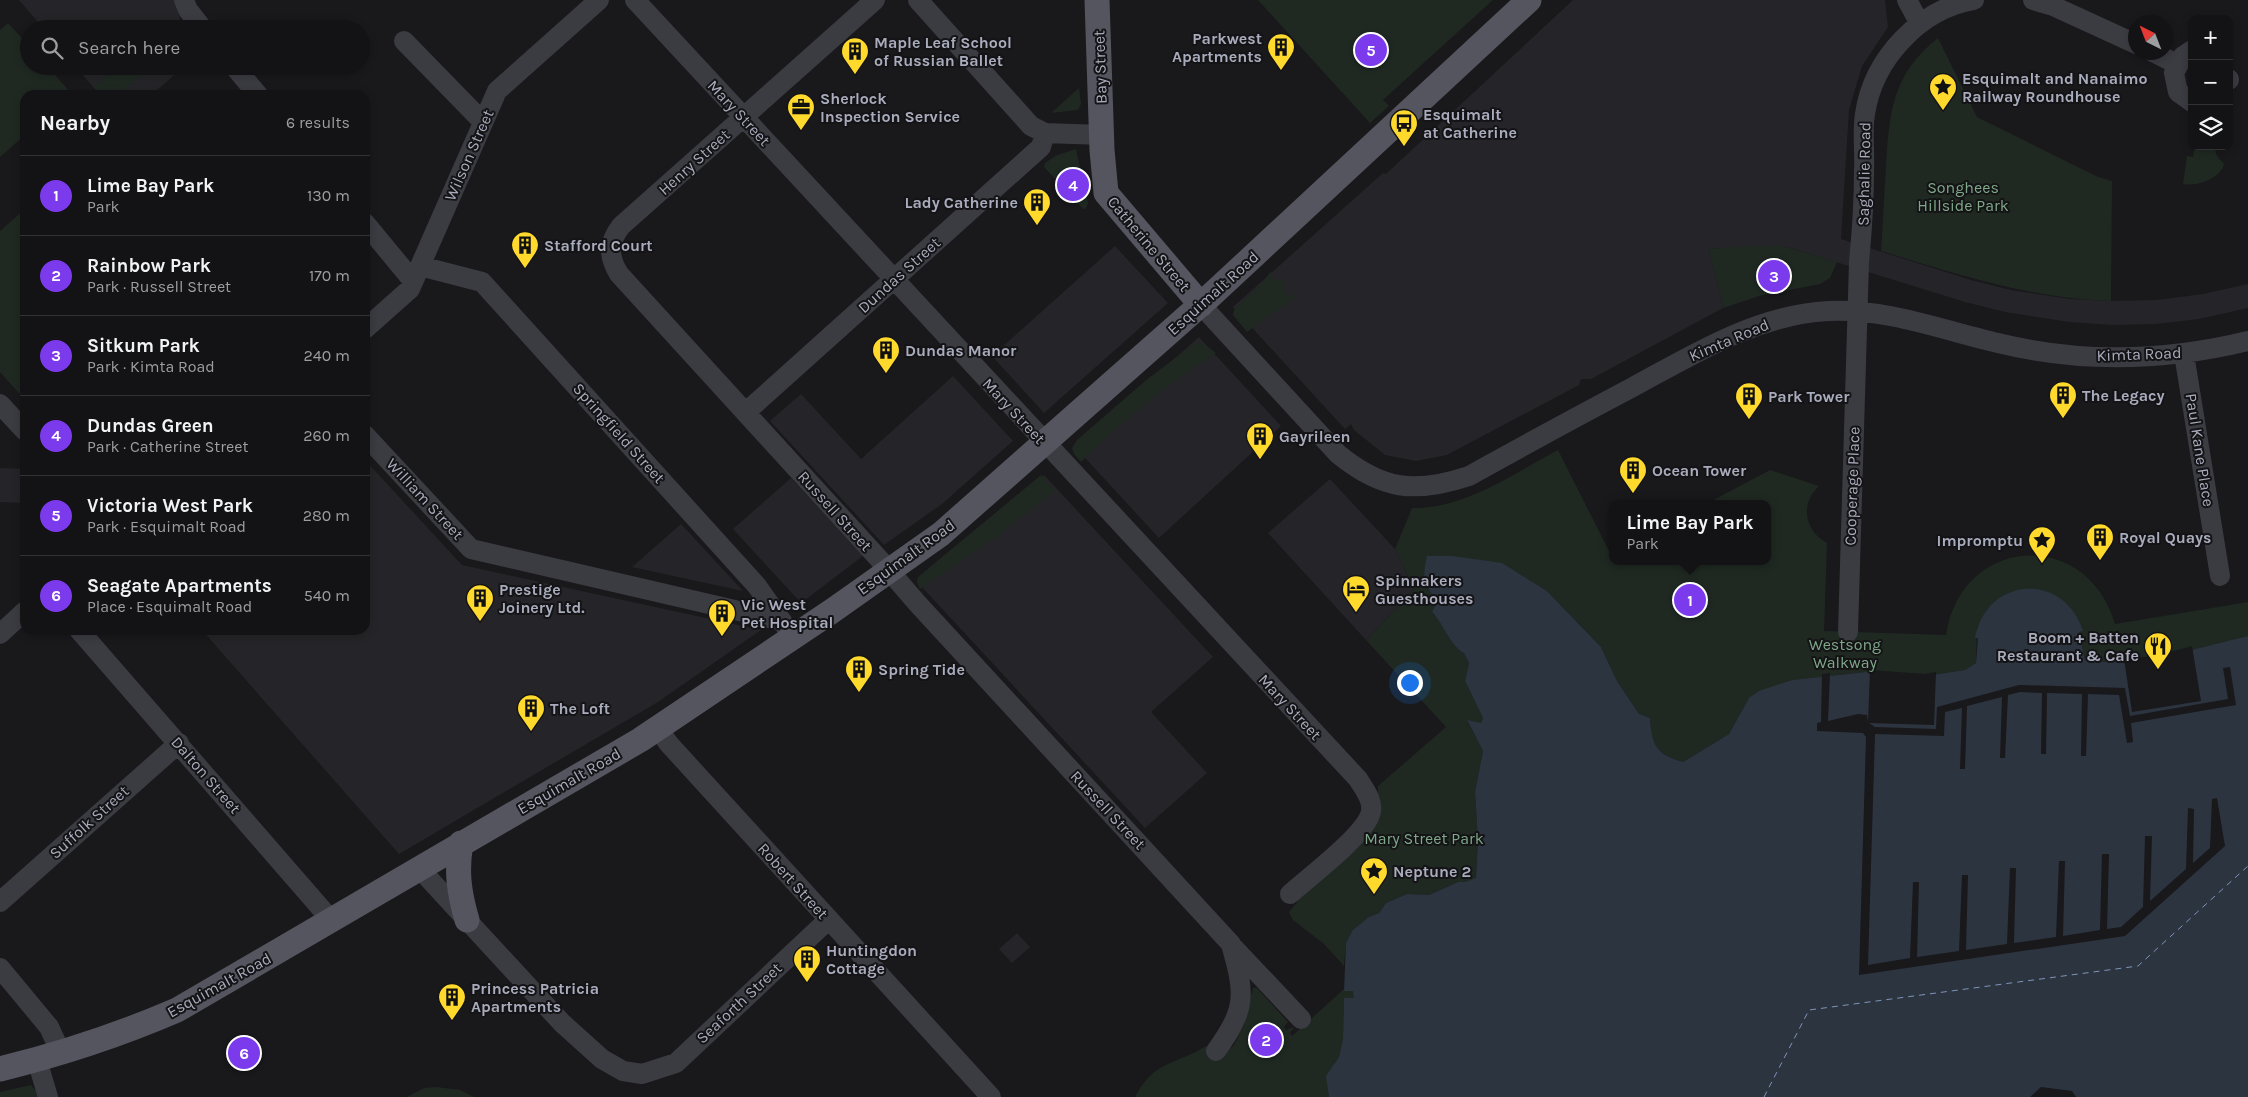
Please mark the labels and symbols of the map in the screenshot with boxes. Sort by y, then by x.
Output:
north arrow [2128,15,2173,60]
place label: Parkwest Apartments [1172,29,1262,66]
street label: Bay Street [1089,30,1111,104]
pin: 5 [1355,31,1387,69]
building icon: Parkwest Apartments [1266,32,1296,71]
place label: Maple Leaf School of Russian Ballet [874,33,1012,70]
building icon: Maple Leaf School of Russian Ballet [840,36,870,75]
place label: Esquimalt and Nanaimo Railway Roundhouse [1962,69,2148,106]
place icon: Esquimalt and Nanaimo Railway Roundhouse [1928,72,1958,111]
street label: Mary Street [704,76,774,150]
place label: Sherlock Inspection Service [820,89,960,126]
office icon: Sherlock Inspection Service [786,92,816,131]
place label: Esquimalt at Catherine [1423,105,1517,142]
street label: Wilson Street [440,106,498,204]
bus stop icon: Esquimalt at Catherine [1389,108,1419,147]
street label: Saghalie Road [1854,122,1874,226]
street label: Henry Street [654,125,734,199]
pin: 4 [1057,166,1089,204]
park label: Songhees Hillside Park [1917,178,2009,215]
building icon: Lady Catherine [1022,187,1052,226]
street label: Catherine Street [1104,192,1194,296]
place label: Lady Catherine [905,193,1018,212]
building icon: Stafford Court [510,230,540,269]
street label: Dundas Street [854,233,944,317]
place label: Stafford Court [544,236,653,255]
street label: Esquimalt Road [1163,247,1263,339]
pin: 3 [1758,257,1790,295]
street label: Kimta Road [1686,315,1772,365]
building icon: Dundas Manor [871,335,901,374]
place label: Dundas Manor [905,341,1017,360]
street label: Kimta Road [2096,343,2182,365]
street label: Mary Street [979,374,1049,448]
street label: Springfield Street [569,379,669,487]
building icon: The Legacy [2048,380,2078,419]
building icon: Park Tower [1734,381,1764,420]
place label: The Legacy [2082,386,2165,405]
place label: Park Tower [1768,387,1850,406]
street label: Paul Kane Place [2182,392,2218,508]
building icon: Gayrileen [1245,421,1275,460]
street label: Cooperage Place [1840,426,1864,546]
place label: Gayrileen [1279,427,1351,446]
street label: William Street [382,454,468,544]
building icon: Ocean Tower [1618,455,1648,494]
place label: Ocean Tower [1652,461,1747,480]
street label: Russell Street [794,467,876,555]
street label: Esquimalt Road [853,515,959,599]
building icon: Royal Quays [2085,522,2115,561]
place icon: Impromptu [2027,525,2057,564]
place label: Royal Quays [2119,528,2212,547]
place label: Impromptu [1937,531,2023,550]
place label: Spinnakers Guesthouses [1375,571,1474,608]
hotel icon: Spinnakers Guesthouses [1341,574,1371,613]
place label: Prestige Joinery Ltd. [499,580,585,617]
pin: 1 [1674,581,1706,619]
building icon: Prestige Joinery Ltd. [465,583,495,622]
place label: Vic West Pet Hospital [741,595,833,632]
building icon: Vic West Pet Hospital [707,598,737,637]
place label: Boom + Batten Restaurant & Cafe [1997,628,2139,665]
restaurant icon: Boom + Batten Restaurant & Cafe [2143,631,2173,670]
park label: Westsong Walkway [1809,635,1881,672]
building icon: Spring Tide [844,654,874,693]
place label: Spring Tide [878,660,965,679]
street label: Mary Street [1255,670,1325,744]
your location [1397,670,1423,696]
building icon: The Loft [516,693,546,732]
place label: The Loft [550,699,610,718]
street label: Dalton Street [167,733,245,817]
street label: Esquimalt Road [514,744,624,818]
street label: Russell Street [1067,767,1149,853]
street label: Suffolk Street [45,781,133,863]
park label: Mary Street Park [1364,829,1484,848]
street label: Robert Street [754,839,832,923]
place icon: Neptune 2 [1359,856,1389,895]
place label: Neptune 2 [1393,862,1471,881]
place label: Huntingdon Cottage [826,941,917,978]
building icon: Huntingdon Cottage [792,944,822,983]
street label: Esquimalt Road [164,949,274,1021]
street label: Seaforth Street [692,959,786,1047]
place label: Princess Patricia Apartments [471,979,599,1016]
building icon: Princess Patricia Apartments [437,982,467,1021]
pin: 2 [1250,1021,1282,1059]
pin: 6 [228,1034,260,1072]

